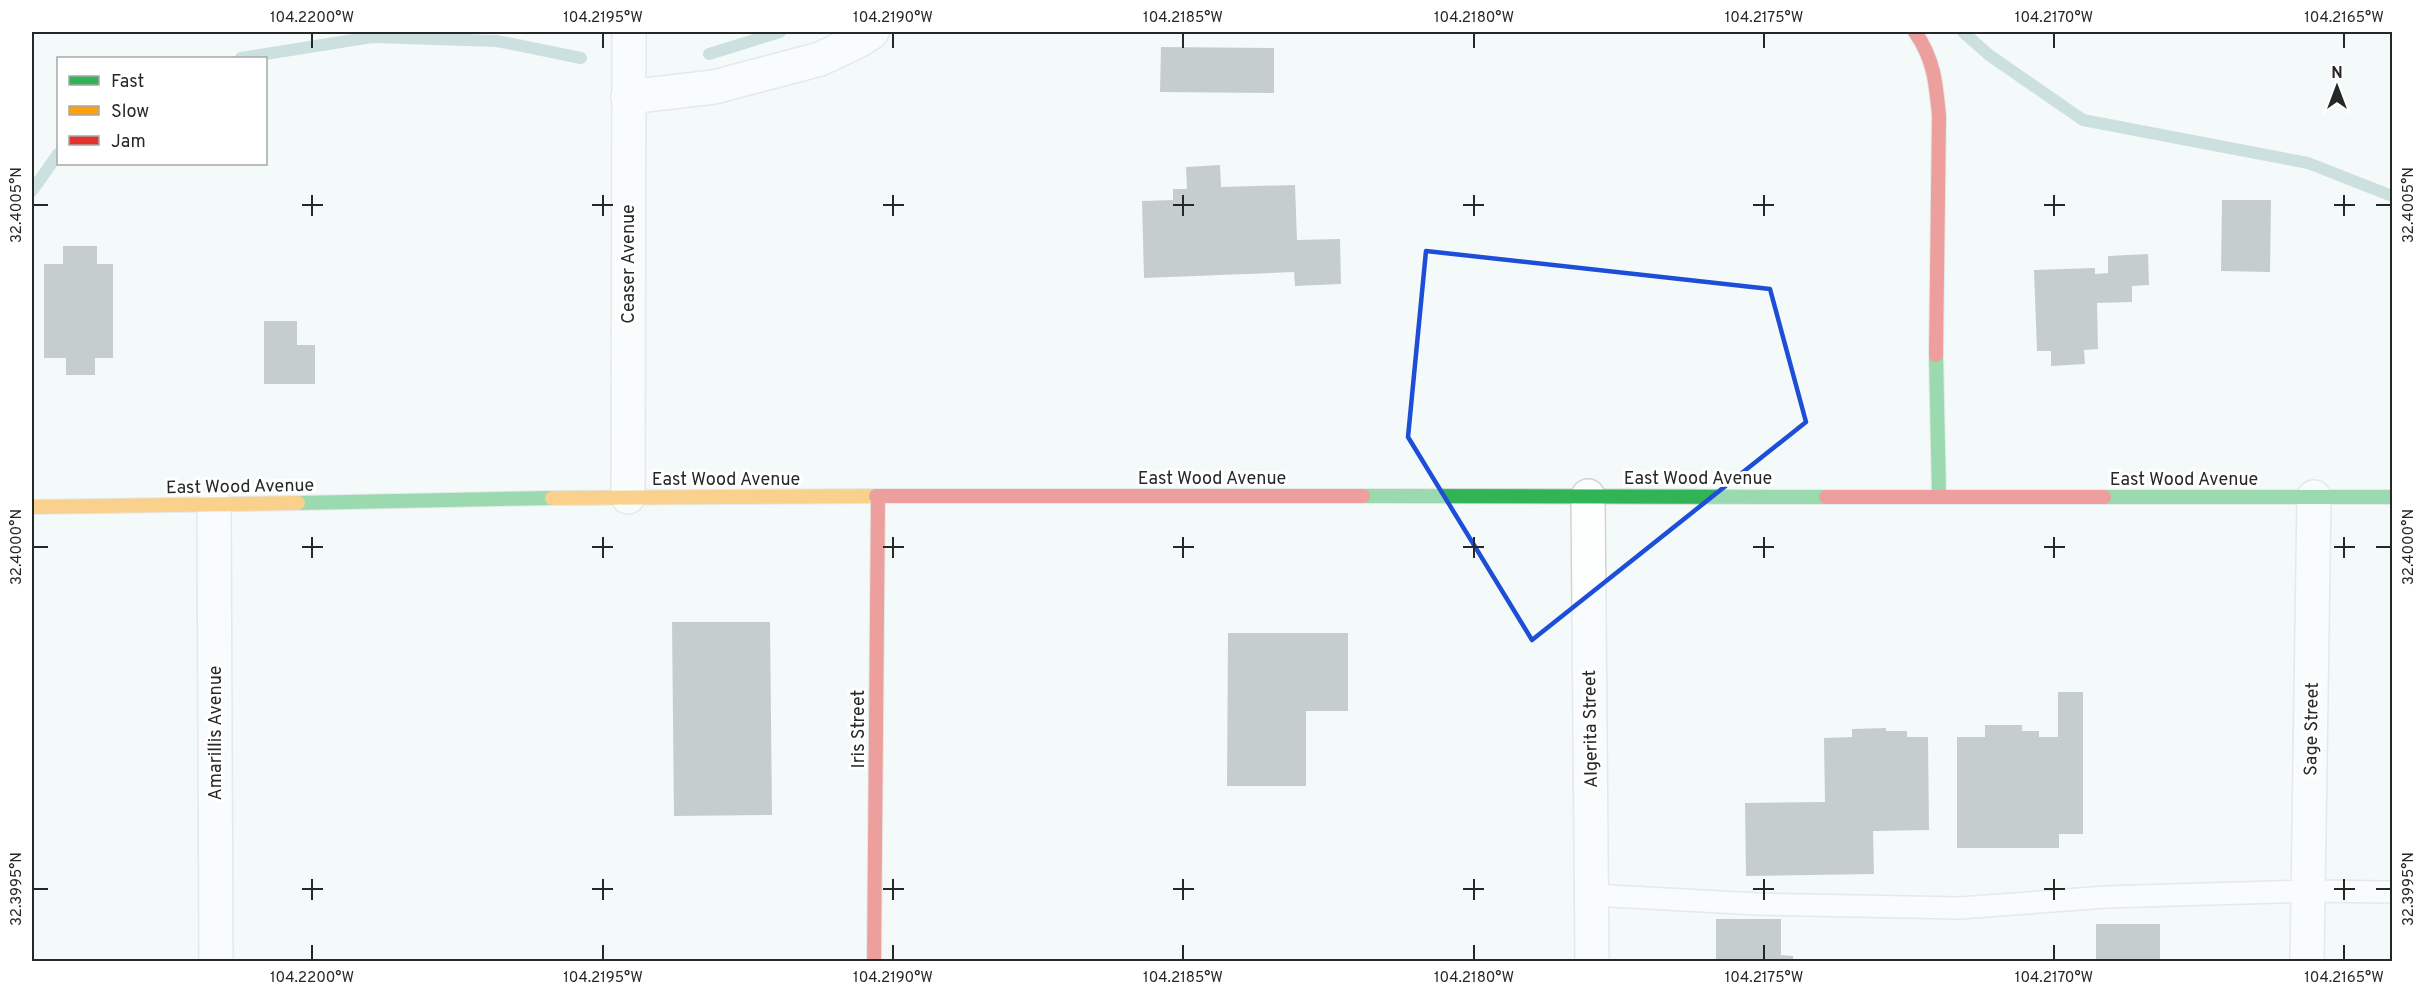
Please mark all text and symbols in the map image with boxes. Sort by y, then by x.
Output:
text: 104.2200°W [270,9,354,28]
text: 104.2195°W [563,9,643,28]
text: 104.2190°W [853,9,933,28]
text: 104.2185°W [1143,9,1223,28]
text: 104.2180°W [1434,9,1514,28]
text: 104.2175°W [1725,9,1803,28]
text: 104.2170°W [2015,9,2093,28]
text: 104.2165°W [2304,9,2384,28]
legend [57,57,267,165]
north arrow [2307,57,2367,117]
text: N [2331,64,2343,84]
text: Fast [111,71,144,94]
text: Slow [111,101,149,124]
text: Jam [111,131,146,154]
text: 32.4005°N [8,167,27,243]
text: 32.4005°N [2400,167,2419,243]
street label: Ceaser Avenue [618,204,641,324]
street label: East Wood Avenue [1138,468,1286,491]
street label: East Wood Avenue [1624,468,1772,491]
street label: East Wood Avenue [652,469,800,492]
street label: East Wood Avenue [2110,469,2258,492]
street label: East Wood Avenue [166,475,314,500]
text: 32.4000°N [8,509,27,585]
text: 32.4000°N [2400,509,2419,585]
street label: Amarillis Avenue [205,666,228,800]
street label: Algerita Street [1579,670,1604,788]
street label: Sage Street [2300,682,2325,776]
street label: Iris Street [848,690,871,768]
text: 32.3995°N [8,852,27,926]
text: 32.3995°N [2400,852,2419,926]
text: 104.2200°W [270,969,354,988]
text: 104.2195°W [563,969,643,988]
text: 104.2190°W [853,969,933,988]
text: 104.2185°W [1143,969,1223,988]
text: 104.2180°W [1434,969,1514,988]
text: 104.2175°W [1725,969,1803,988]
text: 104.2170°W [2015,969,2093,988]
text: 104.2165°W [2304,969,2384,988]

